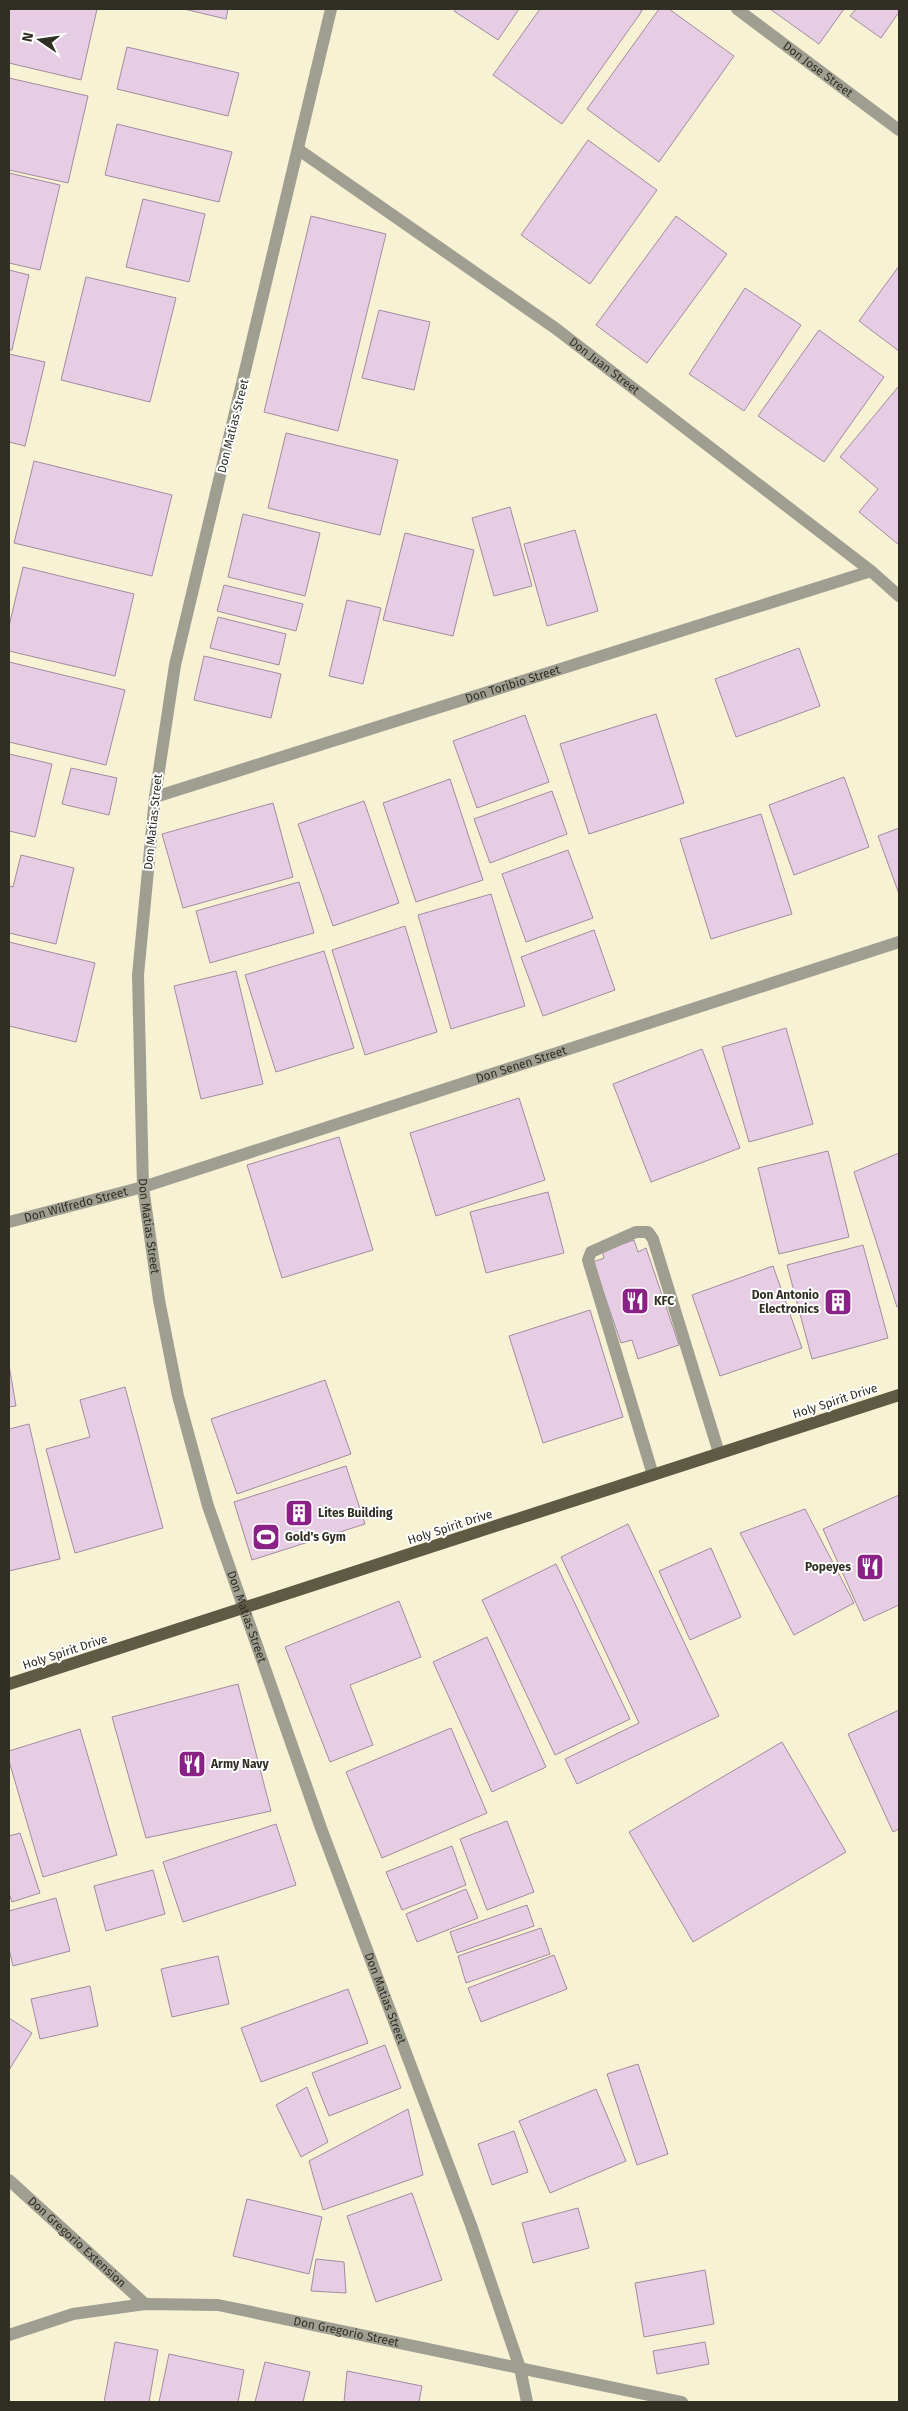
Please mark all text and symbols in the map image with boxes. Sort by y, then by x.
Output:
north arrow [15,15,65,65]
text: N [18,31,37,44]
street label: Don Jose Street [780,39,856,100]
street label: Don Juan Street [566,334,643,398]
street label: Don Matias Street [215,377,252,474]
street label: Don Toribio Street [463,662,563,706]
street label: Don Matias Street [141,773,165,871]
street label: Don Senen Street [474,1043,569,1086]
street label: Don Matias Street [136,1178,162,1275]
street label: Don Wilfredo Street [22,1184,130,1225]
restaurant icon: KFC [620,1286,650,1316]
building icon: Don Antonio Electronics [823,1287,853,1317]
place label: Don Antonio Electronics [752,1288,819,1316]
place label: KFC [654,1294,674,1308]
street label: Holy Spirit Drive [791,1381,879,1421]
building icon: Lites Building [284,1498,314,1528]
place label: Lites Building [318,1506,393,1520]
street label: Holy Spirit Drive [406,1507,494,1547]
sports icon: Gold's Gym [251,1522,281,1552]
place label: Gold's Gym [285,1530,346,1544]
restaurant icon: Popeyes [855,1552,885,1582]
place label: Popeyes [805,1560,851,1574]
street label: Don Matias Street [224,1569,270,1665]
street label: Holy Spirit Drive [21,1632,109,1672]
restaurant icon: Army Navy [177,1749,207,1779]
place label: Army Navy [210,1757,270,1771]
street label: Don Matias Street [362,1951,409,2047]
street label: Don Gregorio Extension [25,2194,129,2290]
street label: Don Gregorio Street [292,2314,401,2350]

